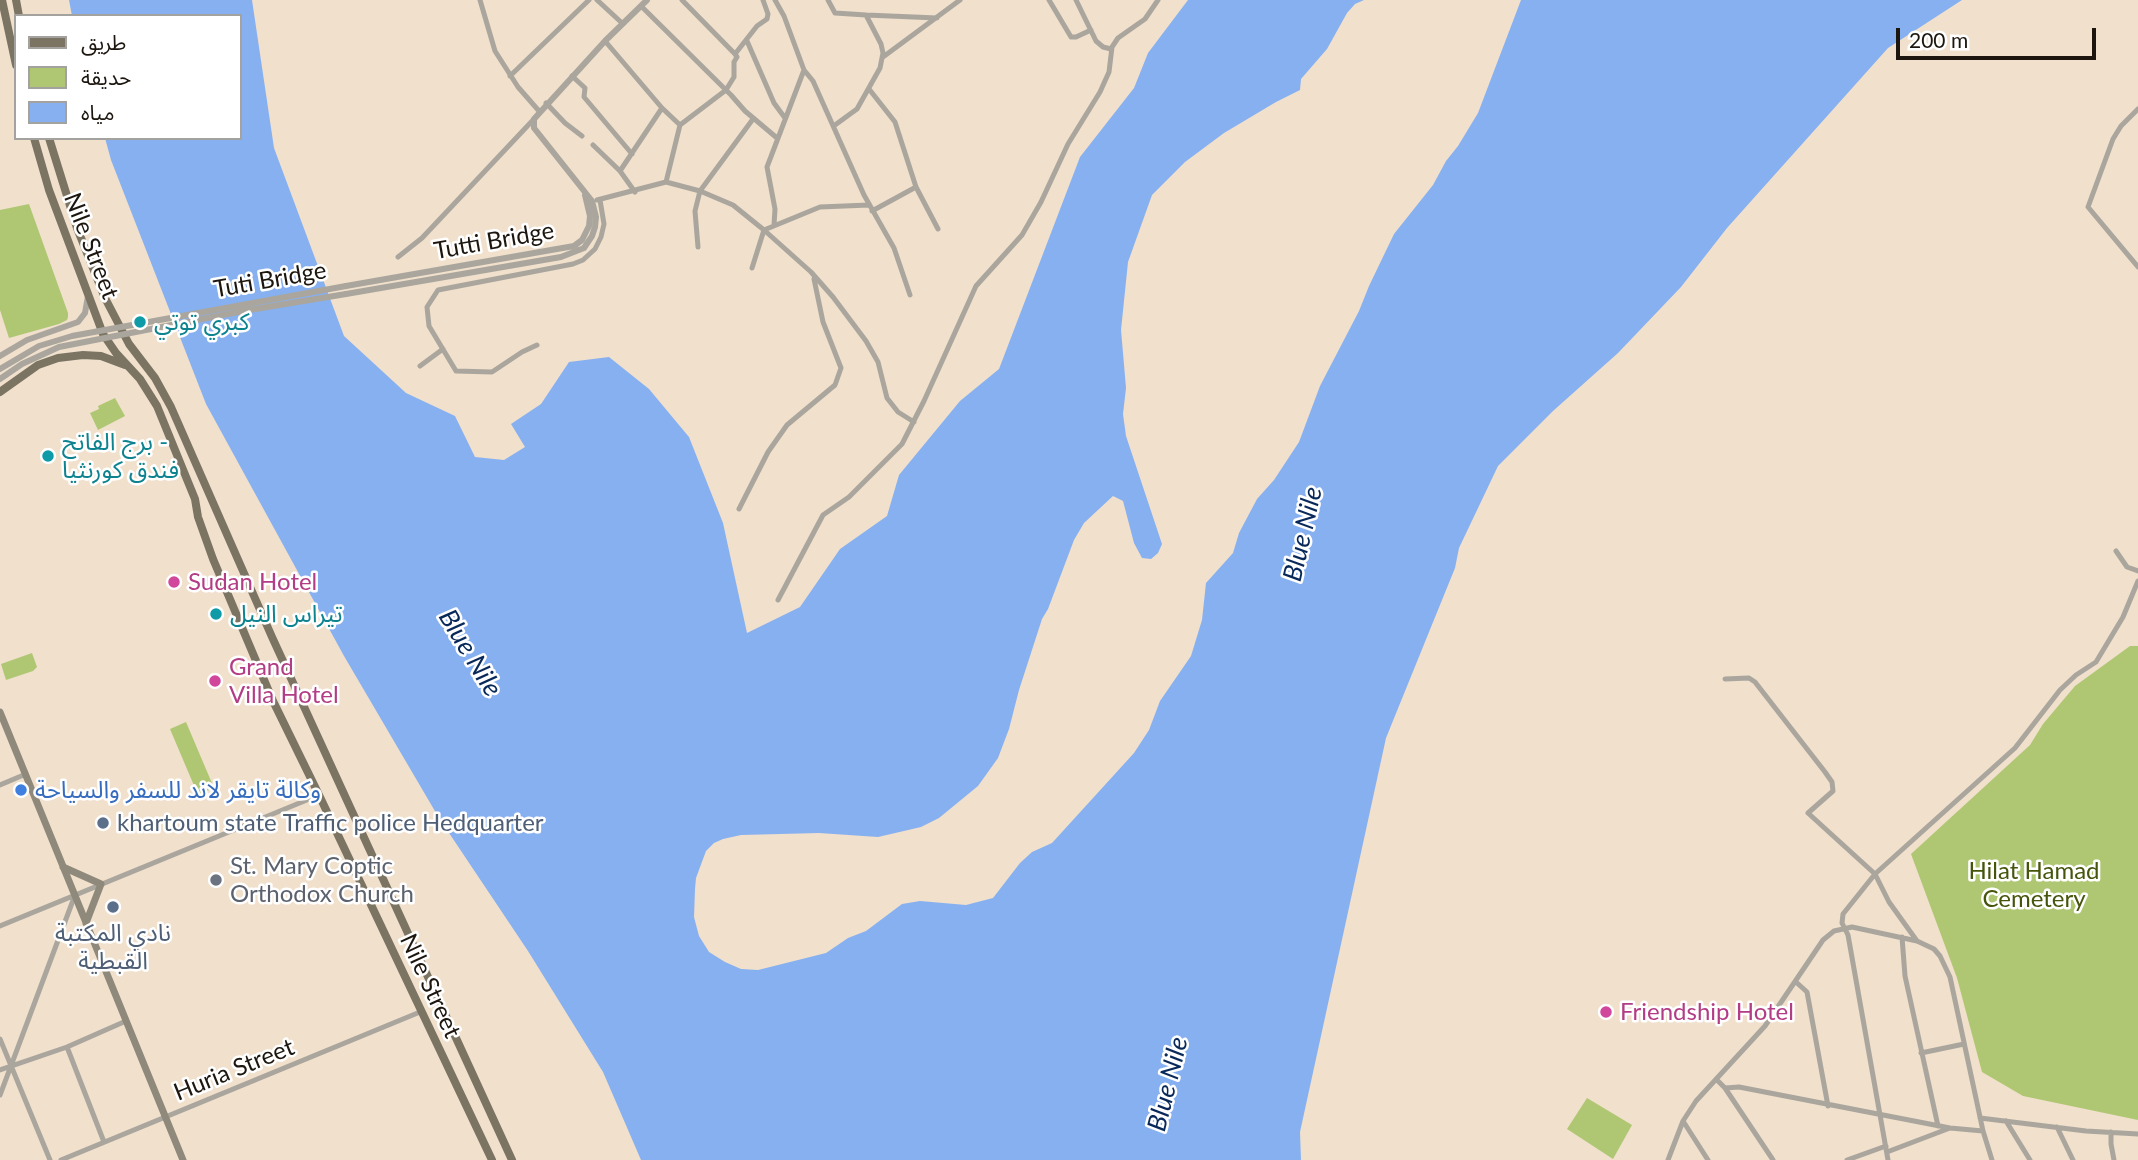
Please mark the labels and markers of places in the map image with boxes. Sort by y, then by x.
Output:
place label: كبري توتي [154,308,249,336]
marker: كبري توتي [132,314,148,330]
place label: برج الفاتح - فندق كورنثيا [62,428,179,484]
marker: برج الفاتح - فندق كورنثيا [40,448,56,464]
place label: Sudan Hotel [188,568,317,596]
marker: Sudan Hotel [166,574,182,590]
place label: تيراس النيل [230,600,343,628]
marker: تيراس النيل [208,606,224,622]
place label: Grand Villa Hotel [229,653,339,709]
marker: Grand Villa Hotel [207,673,223,689]
place label: وكالة تايقر لاند للسفر والسياحة [35,776,321,804]
marker: وكالة تايقر لاند للسفر والسياحة [13,782,29,798]
place label: khartoum state Traffic police Hedquarter [117,809,544,837]
marker: khartoum state Traffic police Hedquarter [95,815,111,831]
place label: St. Mary Coptic Orthodox Church [230,852,414,908]
marker: St. Mary Coptic Orthodox Church [208,872,224,888]
marker: نادي المكتبة القبطية [105,899,121,915]
place label: نادي المكتبة القبطية [55,919,171,975]
place label: Friendship Hotel [1620,998,1794,1026]
marker: Friendship Hotel [1598,1004,1614,1020]

